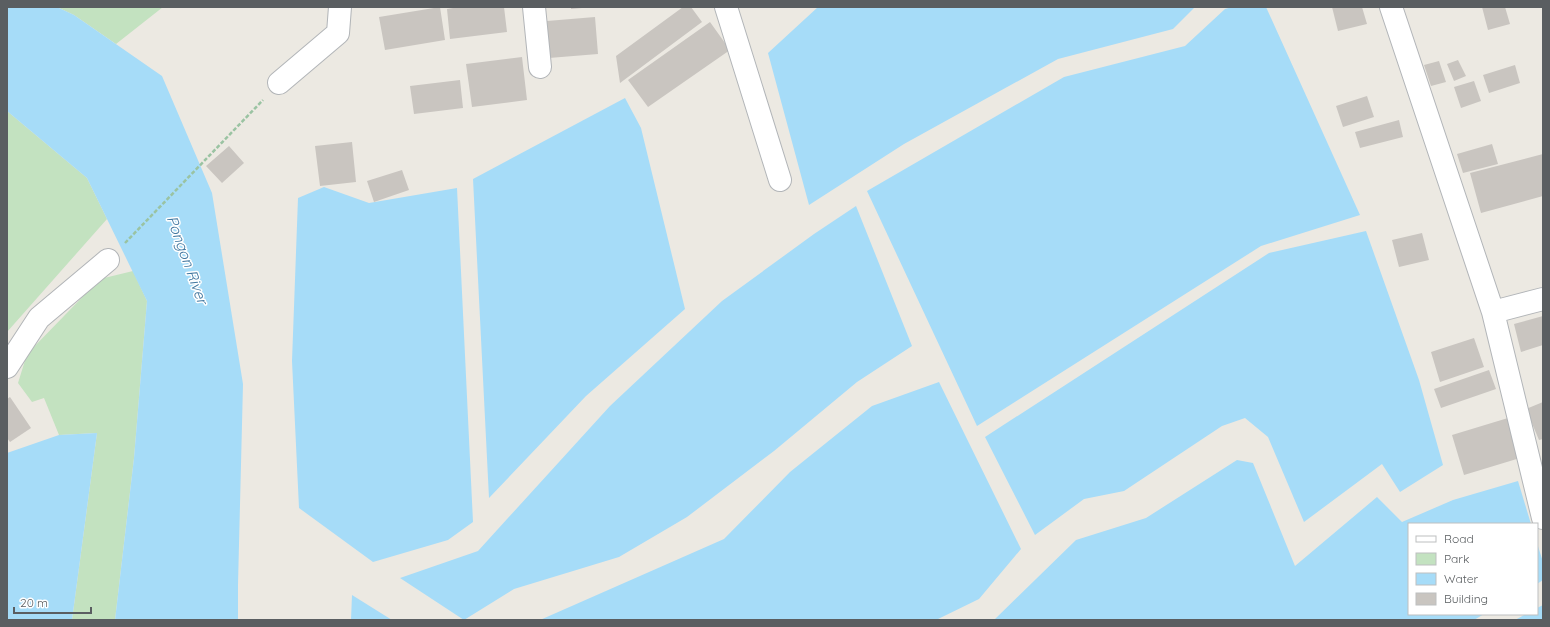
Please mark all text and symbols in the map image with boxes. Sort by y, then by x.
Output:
water label: Pongon River [163,213,213,309]
legend [1408,523,1538,615]
text: Road [1444,531,1474,546]
text: Park [1444,551,1469,566]
text: Water [1444,571,1479,586]
scale bar [14,589,91,615]
text: Building [1444,591,1488,606]
text: 20 m [20,595,48,610]

